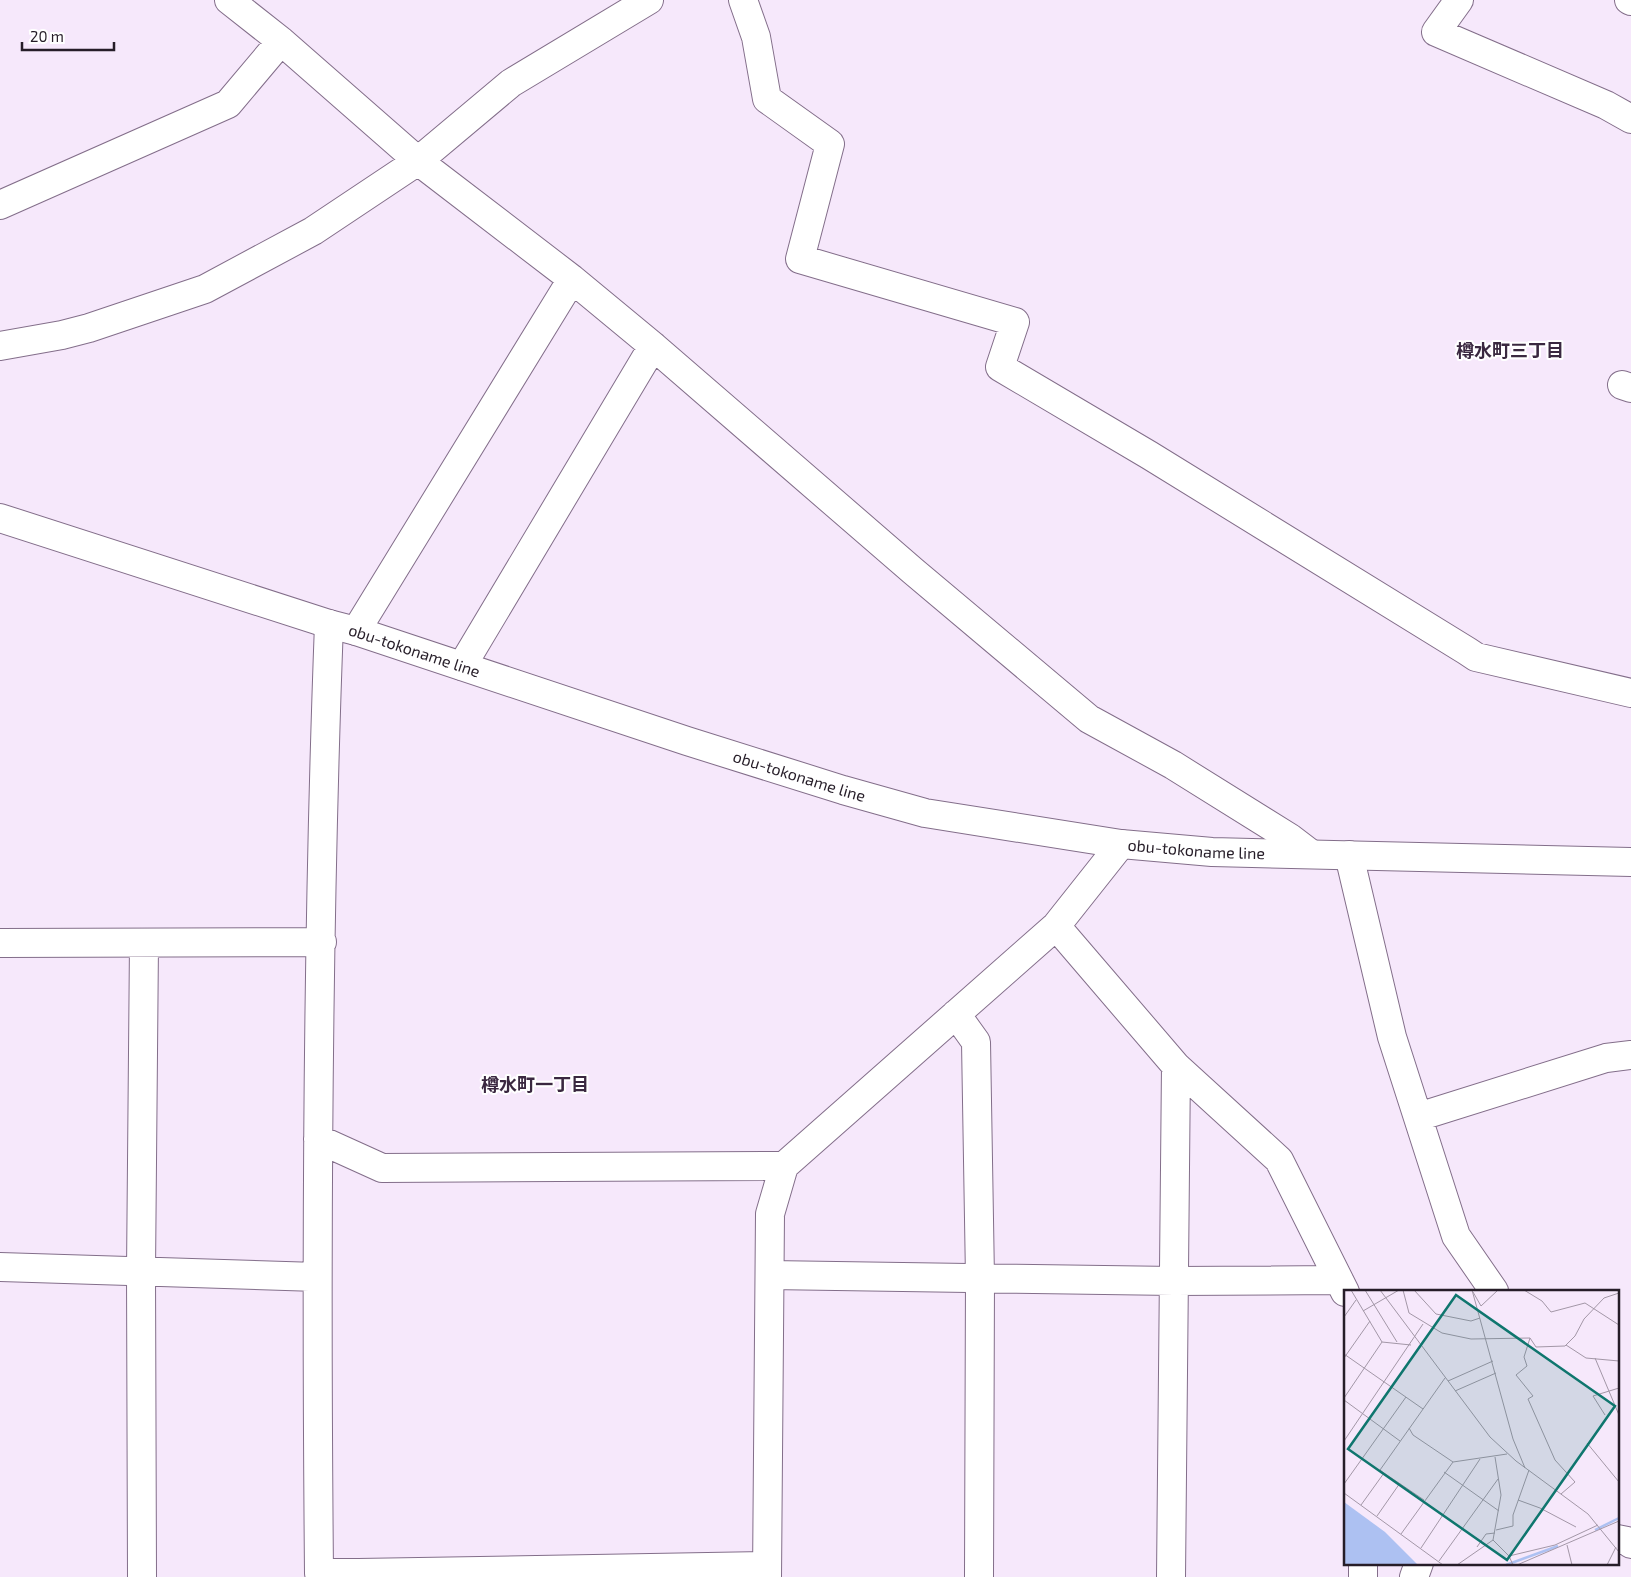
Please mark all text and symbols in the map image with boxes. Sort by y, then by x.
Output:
scale bar [22,20,115,52]
text: 20 m [30,27,64,45]
district label: 樽水町三丁目 [1456,339,1564,361]
street label: obu-tokoname line [347,619,483,681]
street label: obu-tokoname line [731,746,868,805]
street label: obu-tokoname line [1127,835,1265,862]
district label: 樽水町一丁目 [481,1073,589,1095]
inset map [1344,1290,1618,1564]

